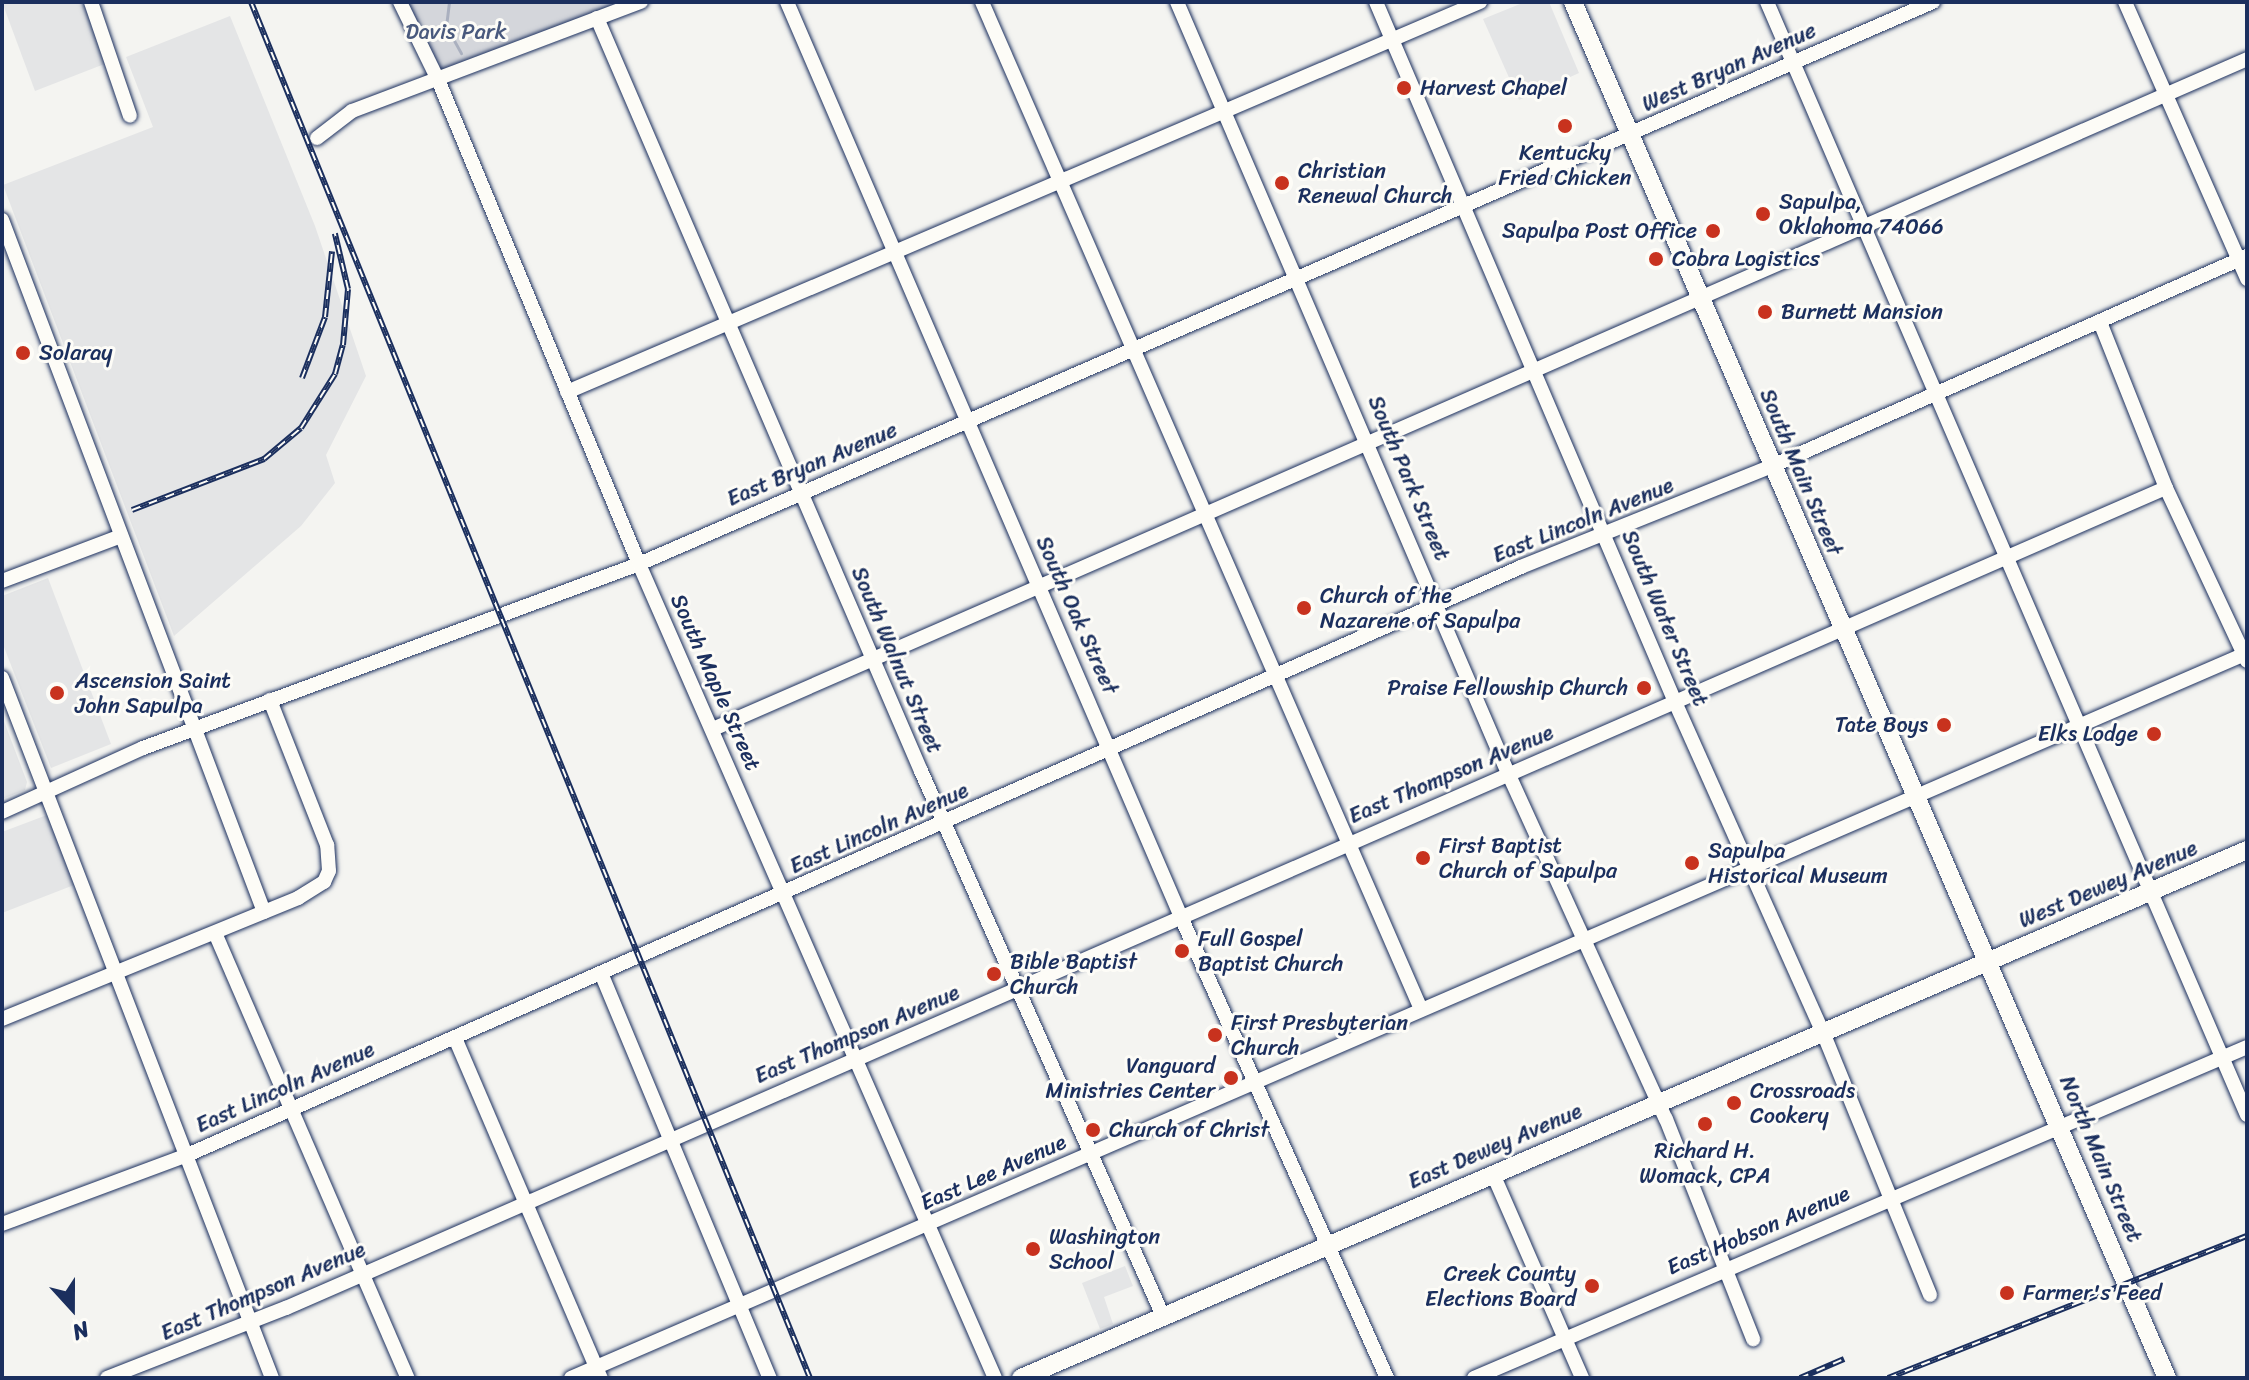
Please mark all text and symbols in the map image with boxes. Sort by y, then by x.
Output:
street label: West Bryan Avenue [1638,17,1820,117]
park label: Davis Park [405,19,507,45]
place label: Harvest Chapel [1420,75,1567,101]
marker: Harvest Chapel [1395,79,1413,97]
marker: Kentucky Fried Chicken [1556,117,1574,135]
place label: Kentucky Fried Chicken [1499,139,1631,190]
place label: Christian Renewal Church [1298,157,1453,208]
marker: Christian Renewal Church [1273,174,1291,192]
place label: Sapulpa, Oklahoma 74066 [1779,188,1944,240]
marker: Sapulpa, Oklahoma 74066 [1754,205,1772,223]
place label: Sapulpa Post Office [1502,218,1697,244]
marker: Sapulpa Post Office [1704,222,1722,240]
place label: Cobra Logistics [1672,246,1819,272]
marker: Cobra Logistics [1647,250,1665,268]
place label: Burnett Mansion [1781,299,1943,325]
marker: Burnett Mansion [1756,303,1774,321]
place label: Solaray [39,340,113,366]
marker: Solaray [14,344,32,362]
street label: South Main Street [1754,384,1848,560]
street label: South Park Street [1362,391,1456,565]
street label: East Bryan Avenue [723,416,901,512]
street label: East Lincoln Avenue [1489,472,1677,568]
street label: South Water Street [1615,525,1715,711]
street label: South Oak Street [1030,532,1124,698]
street label: South Walnut Street [846,563,948,757]
place label: Church of the Nazarene of Sapulpa [1320,582,1520,634]
street label: South Maple Street [665,589,767,775]
marker: Church of the Nazarene of Sapulpa [1295,599,1313,617]
place label: Ascension Saint John Sapulpa [75,667,231,718]
place label: Praise Fellowship Church [1386,675,1628,701]
marker: Praise Fellowship Church [1635,679,1653,697]
marker: Ascension Saint John Sapulpa [46,682,68,704]
place label: Tate Boys [1833,712,1928,738]
marker: Tate Boys [1935,716,1953,734]
street label: East Thompson Avenue [1344,719,1558,829]
place label: Elks Lodge [2038,721,2138,747]
marker: Elks Lodge [2145,725,2163,743]
street label: East Lincoln Avenue [785,777,973,879]
place label: First Baptist Church of Sapulpa [1439,832,1617,884]
street label: West Dewey Avenue [2014,834,2202,934]
place label: Sapulpa Historical Museum [1708,837,1890,888]
marker: First Baptist Church of Sapulpa [1414,849,1432,867]
marker: Sapulpa Historical Museum [1683,854,1701,872]
place label: Full Gospel Baptist Church [1198,925,1343,976]
marker: Full Gospel Baptist Church [1173,942,1191,960]
place label: Bible Baptist Church [1010,948,1136,1000]
marker: Bible Baptist Church [985,965,1003,983]
street label: East Thompson Avenue [750,979,964,1089]
place label: First Presbyterian Church [1231,1009,1409,1060]
marker: First Presbyterian Church [1206,1026,1224,1044]
street label: East Lincoln Avenue [191,1036,379,1138]
place label: Vanguard Ministries Center [1045,1052,1215,1104]
marker: Vanguard Ministries Center [1222,1069,1240,1087]
street label: North Main Street [2054,1072,2148,1246]
place label: Crossroads Cookery [1750,1077,1855,1128]
marker: Crossroads Cookery [1725,1094,1743,1112]
street label: East Dewey Avenue [1404,1097,1586,1195]
marker: Richard H. Womack, CPA [1696,1115,1714,1133]
place label: Church of Christ [1109,1117,1269,1143]
marker: Church of Christ [1084,1121,1102,1139]
street label: East Lee Avenue [916,1128,1070,1216]
place label: Richard H. Womack, CPA [1639,1137,1771,1188]
street label: East Hobson Avenue [1662,1179,1854,1281]
place label: Washington School [1049,1223,1160,1274]
street label: East Thompson Avenue [156,1236,370,1346]
marker: Washington School [1024,1240,1042,1258]
place label: Creek County Elections Board [1425,1260,1576,1312]
north arrow [32,1268,112,1348]
marker: Creek County Elections Board [1583,1277,1601,1295]
place label: Farmer's Feed [2023,1280,2163,1306]
marker: Farmer's Feed [1998,1284,2016,1302]
text: N [67,1310,95,1352]

